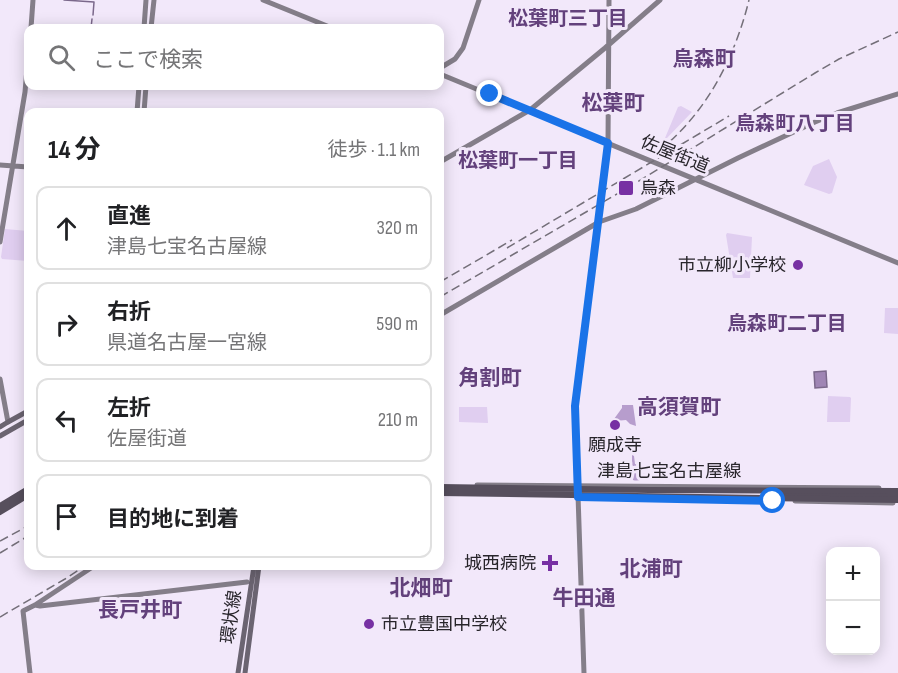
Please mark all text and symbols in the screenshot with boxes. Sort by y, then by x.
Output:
district label: 松葉町三丁目 [508,7,628,31]
search box [24,24,444,90]
icon: search [45,41,78,74]
text: ここで検索 [93,47,203,74]
district label: 烏森町 [673,47,736,72]
route end [476,80,502,106]
district label: 松葉町 [582,91,645,116]
district label: 烏森町八丁目 [735,112,855,136]
street label: 佐屋街道 [638,131,712,178]
text: 14 分 [48,135,101,166]
text: 徒歩 · 1.1 km [327,138,420,162]
district label: 松葉町一丁目 [458,149,578,173]
place label: 烏森 [640,178,676,199]
marker: 烏森 [617,179,635,197]
text: 直進 [107,203,151,230]
icon: ahead [50,212,83,245]
text: 320 m [376,216,418,240]
text: 津島七宝名古屋線 [107,235,267,259]
place label: 市立柳小学校 [678,255,786,276]
marker: 市立柳小学校 [791,258,805,272]
text: 右折 [107,299,151,326]
icon: right [50,308,83,341]
text: 590 m [376,312,418,336]
district label: 烏森町二丁目 [727,312,847,336]
text: 県道名古屋一宮線 [107,331,267,355]
district label: 角割町 [459,366,522,391]
text: 左折 [107,395,151,422]
district label: 高須賀町 [637,395,721,420]
icon: left [50,404,83,437]
text: 210 m [378,408,418,432]
marker: 願成寺 [608,418,622,432]
text: 佐屋街道 [107,427,187,451]
place label: 願成寺 [588,435,642,456]
street label: 津島七宝名古屋線 [597,461,741,482]
route start [759,487,785,513]
icon: arrive [50,500,83,533]
text: 目的地に到着 [107,506,239,533]
map controls [826,547,880,655]
button: + [826,547,880,601]
place label: 城西病院 [464,553,536,574]
marker: 城西病院 [541,554,559,572]
district label: 北浦町 [620,557,683,582]
district label: 北畑町 [390,576,453,601]
district label: 牛田通 [553,586,616,611]
street label: 環状線 [217,589,246,645]
district label: 長戸井町 [98,598,182,623]
button: − [826,601,880,655]
place label: 市立豊国中学校 [381,614,507,635]
marker: 市立豊国中学校 [362,617,376,631]

